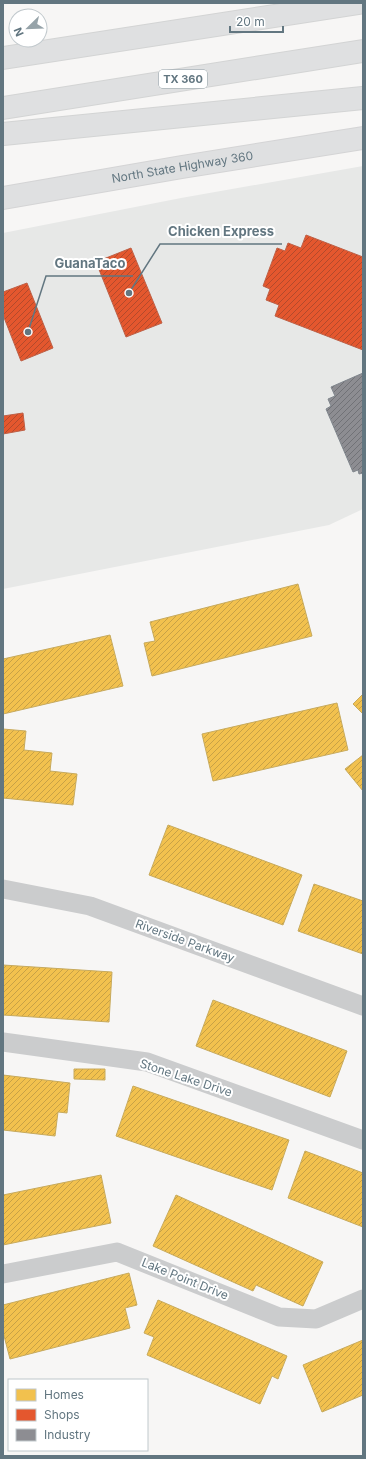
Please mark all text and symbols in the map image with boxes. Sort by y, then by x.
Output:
north arrow [8,8,48,48]
scale bar [230,8,283,34]
text: 20 m [236,14,265,29]
text: N [11,25,27,39]
road number: TX 360 [159,70,207,88]
street label: North State Highway 360 [110,148,254,186]
callout: Chicken Express [160,219,282,244]
text: Chicken Express [168,223,274,239]
callout: GuanaTaco [46,251,133,276]
text: GuanaTaco [54,255,126,271]
street label: Riverside Parkway [134,916,237,966]
street label: Stone Lake Drive [138,1056,234,1100]
street label: Lake Point Drive [140,1254,231,1303]
legend [8,1379,148,1451]
text: Homes [44,1387,84,1402]
text: Shops [44,1407,80,1422]
text: Industry [44,1427,91,1442]

